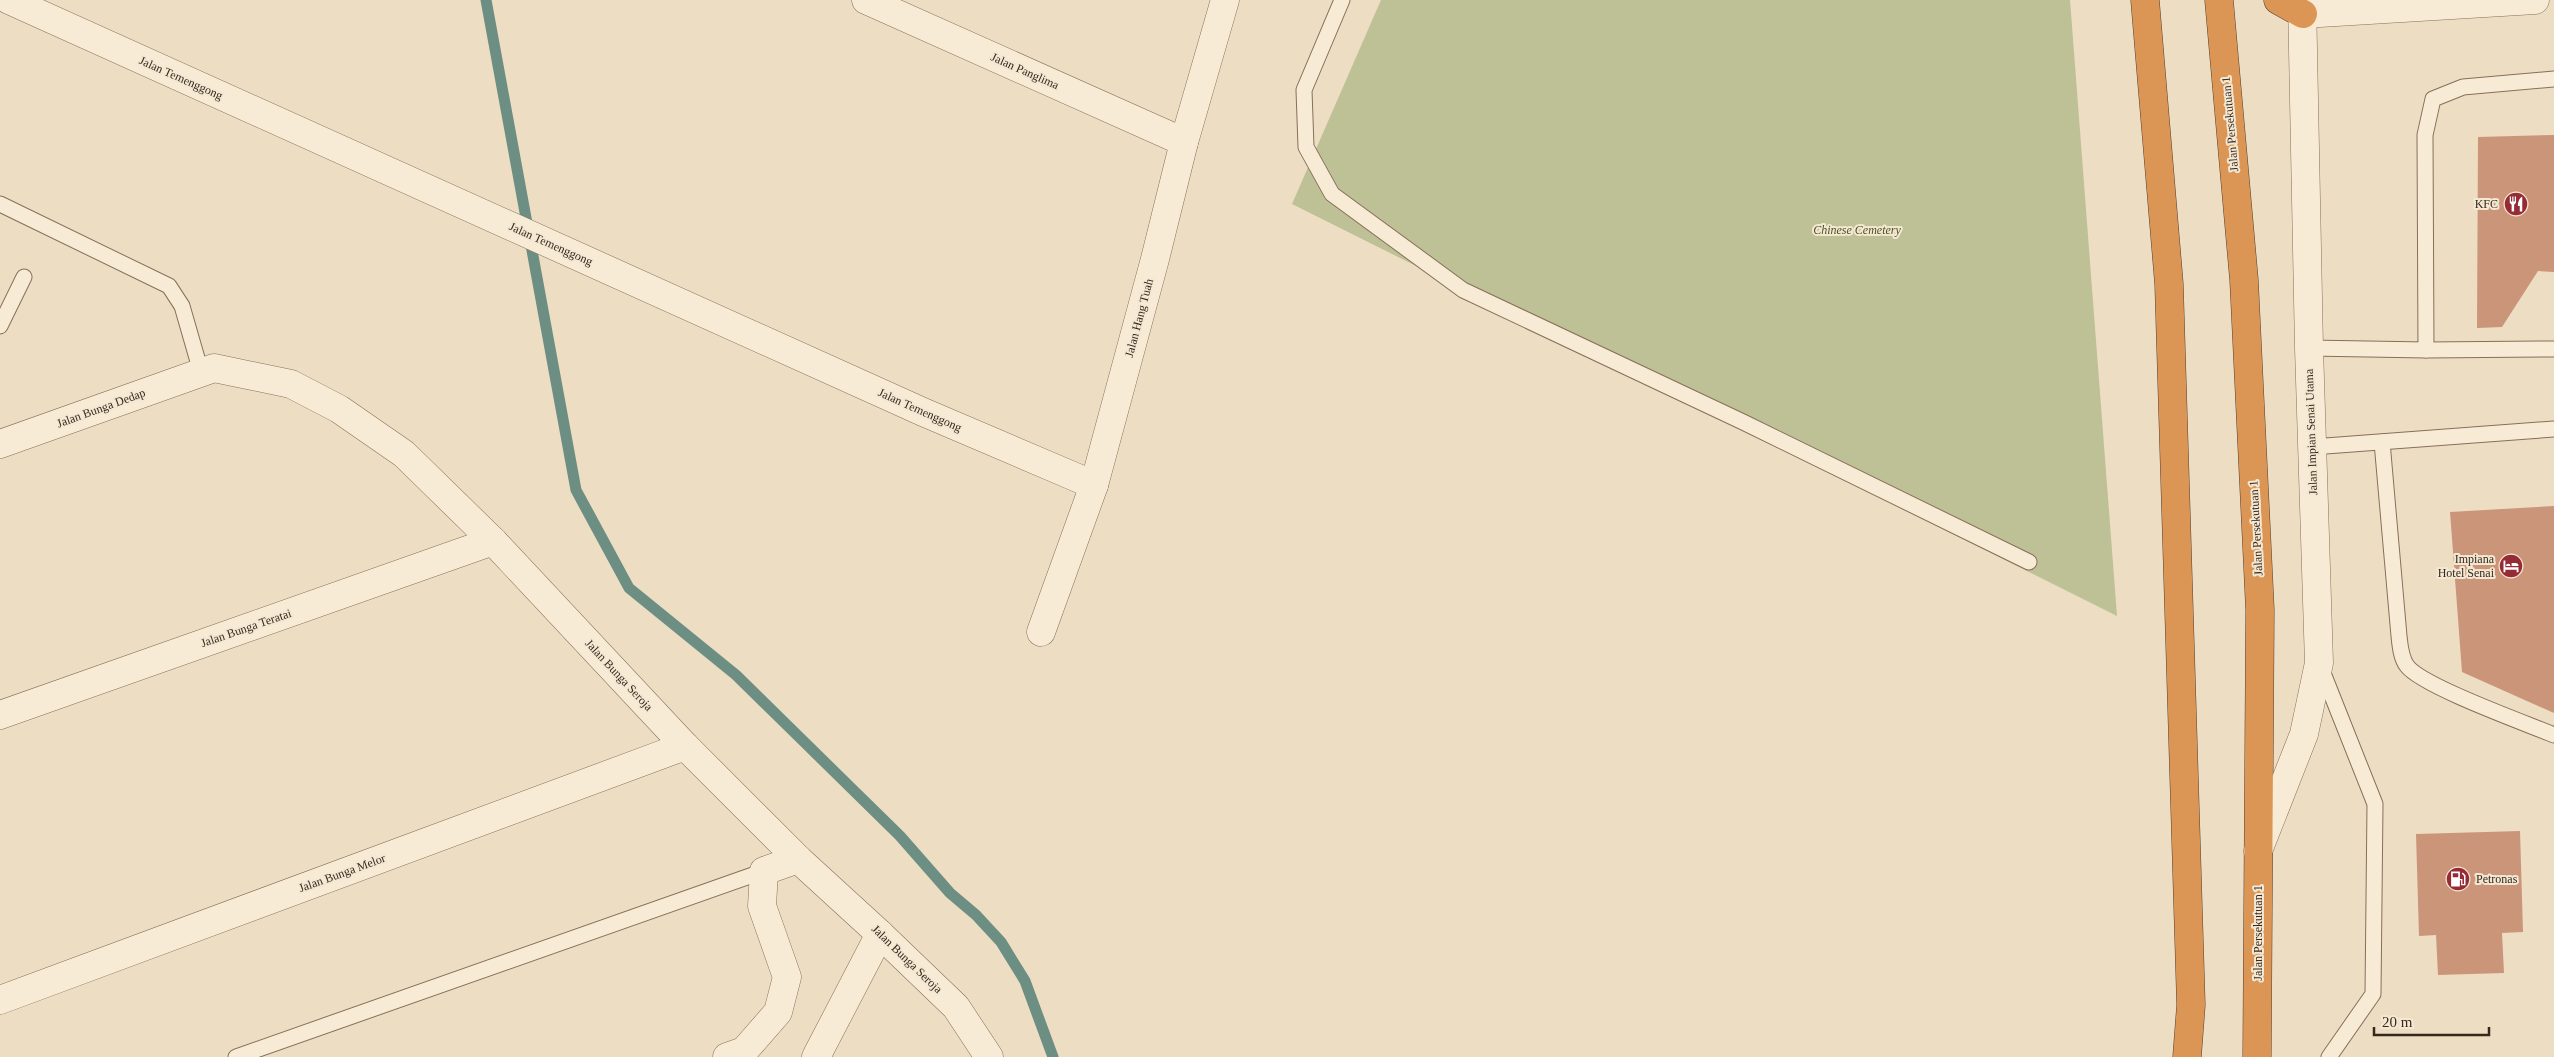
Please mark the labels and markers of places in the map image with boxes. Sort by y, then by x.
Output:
restaurant icon: KFC [2503,191,2529,217]
place label: KFC [2475,197,2498,211]
place label: Impiana Hotel Senai [2438,552,2495,580]
hotel icon: Impiana Hotel Senai [2498,553,2524,579]
fuel station icon: Petronas [2445,866,2471,892]
place label: Petronas [2476,872,2518,886]

